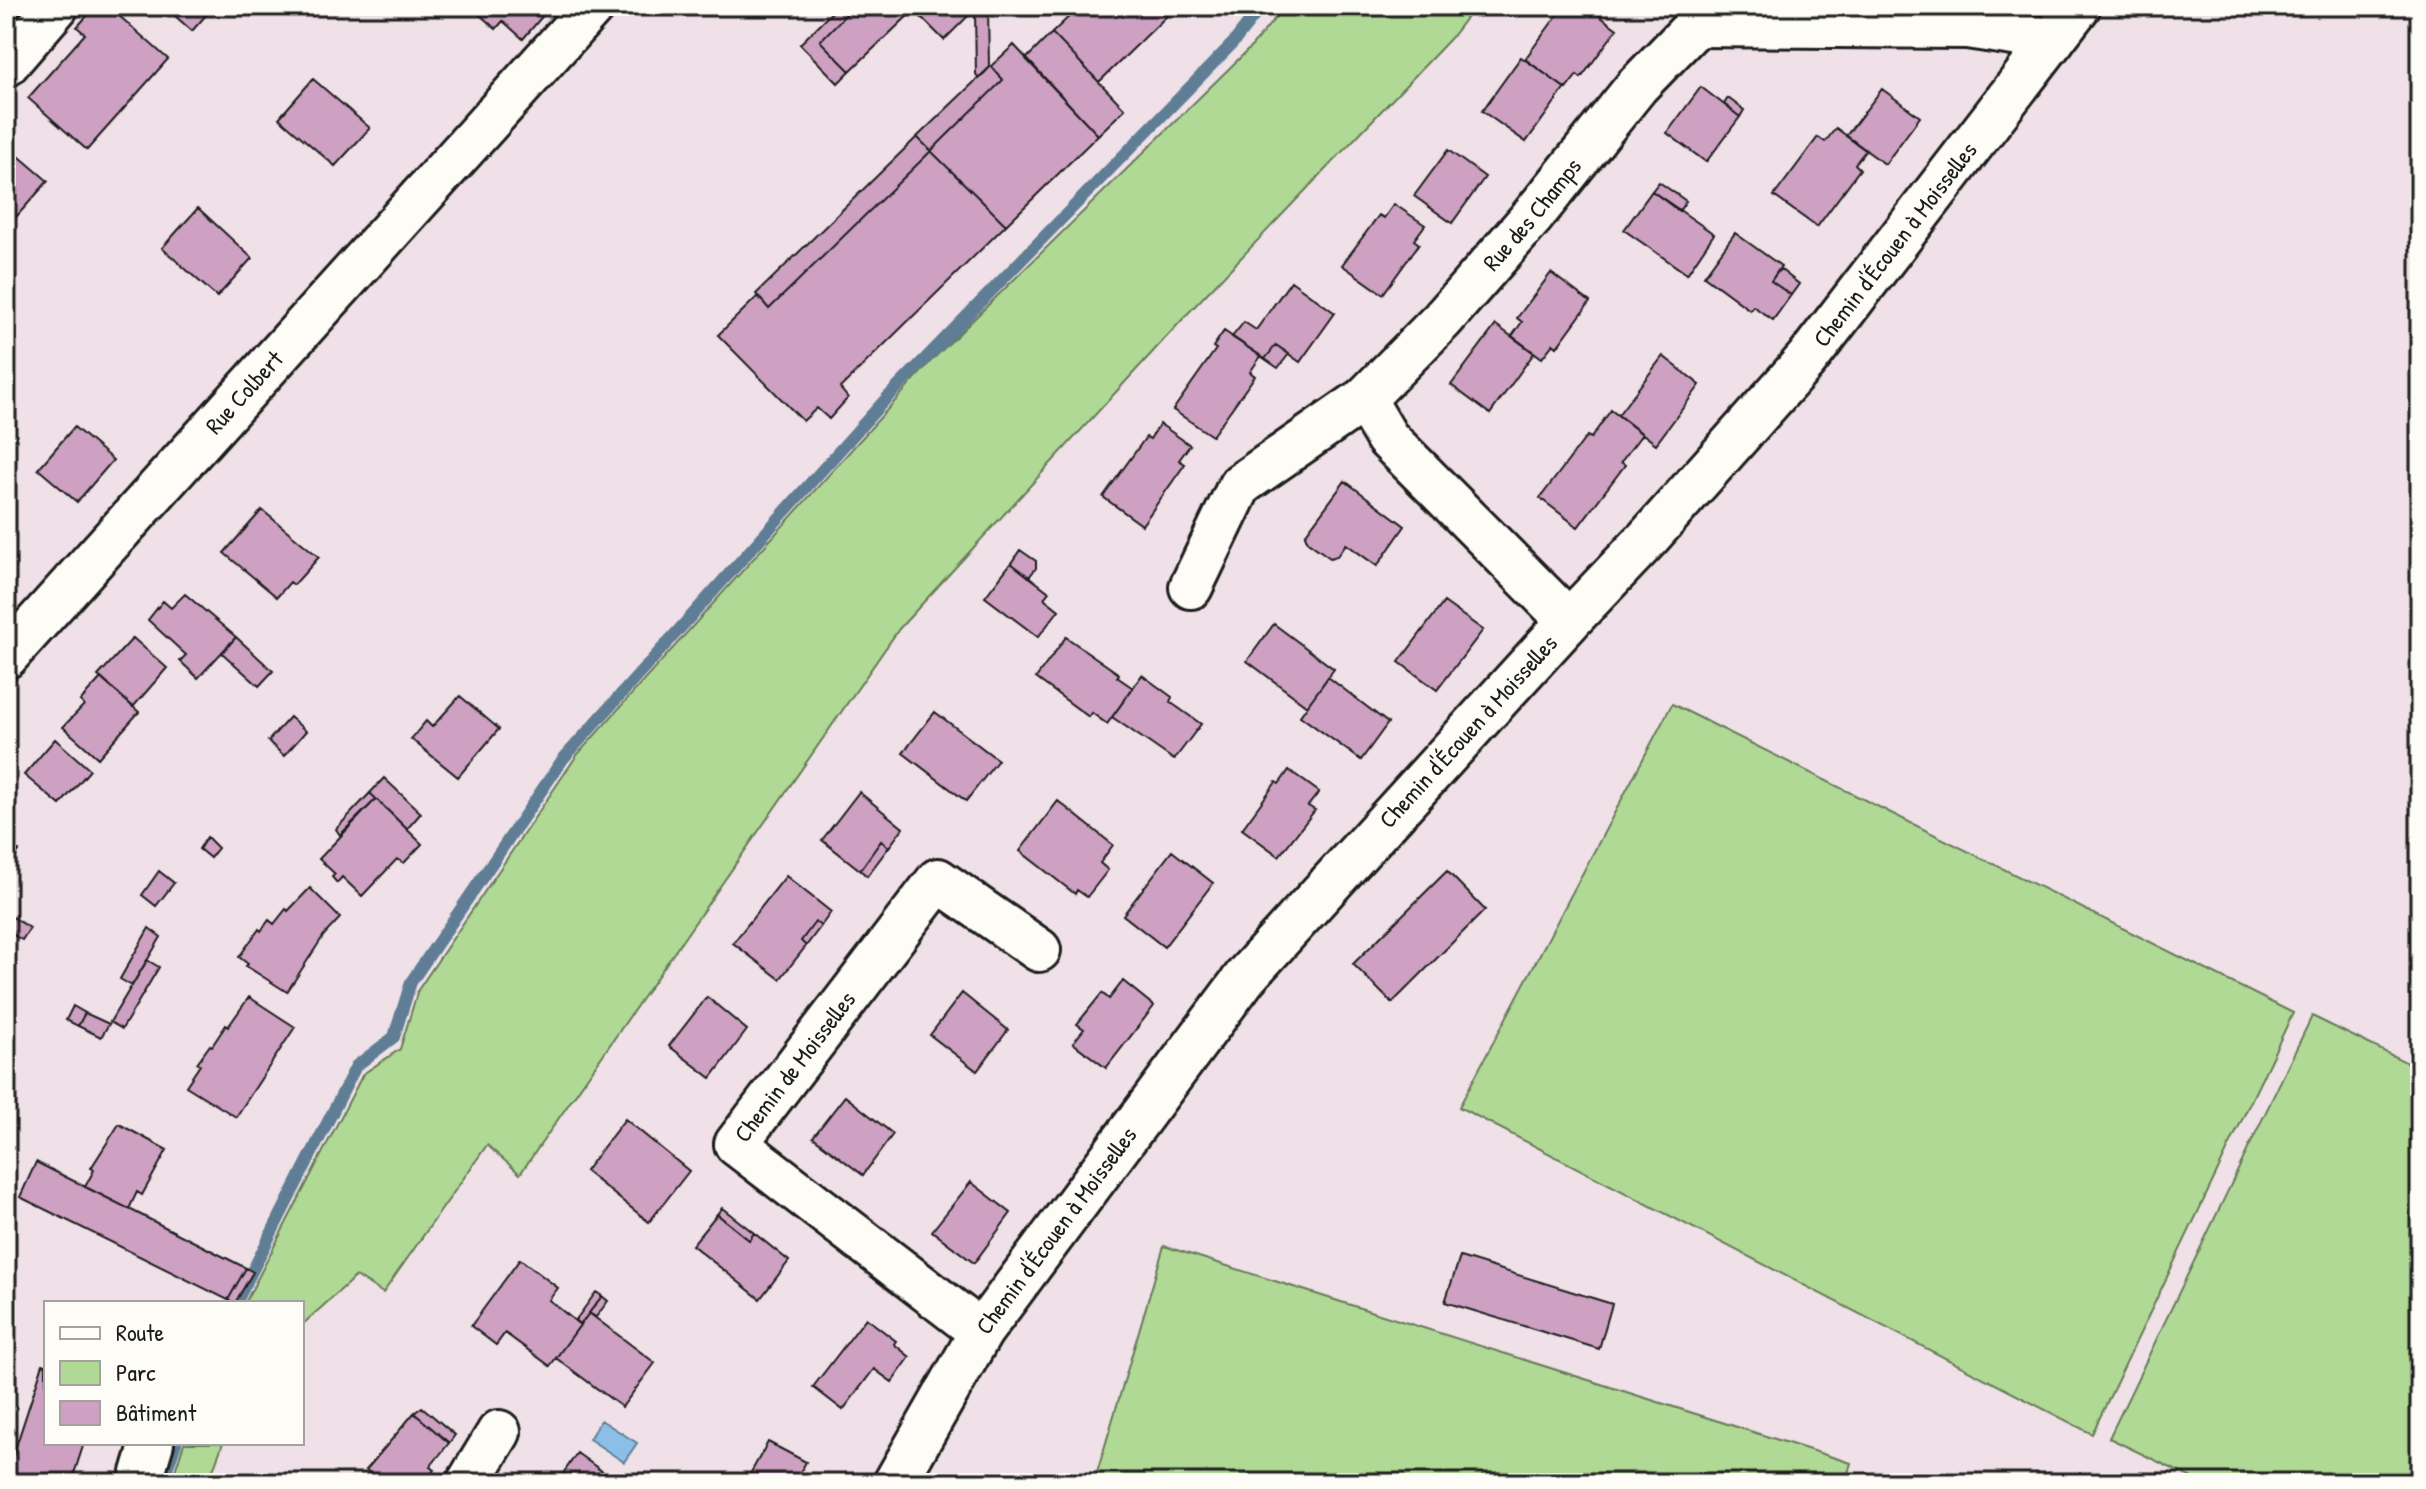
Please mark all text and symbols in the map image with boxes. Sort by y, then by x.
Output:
street label: Chemin d'Écouen à Moisselles [1805,135,1984,353]
street label: Rue des Champs [1475,151,1588,277]
street label: Rue Colbert [198,343,290,440]
street label: Chemin d'Écouen à Moisselles [1371,627,1564,835]
street label: Chemin de Moisselles [726,984,862,1148]
street label: Chemin d'Écouen à Moisselles [968,1120,1143,1340]
legend [44,1301,304,1445]
text: Route [116,1316,164,1348]
text: Parc [116,1356,156,1388]
text: Bâtiment [116,1396,197,1428]

